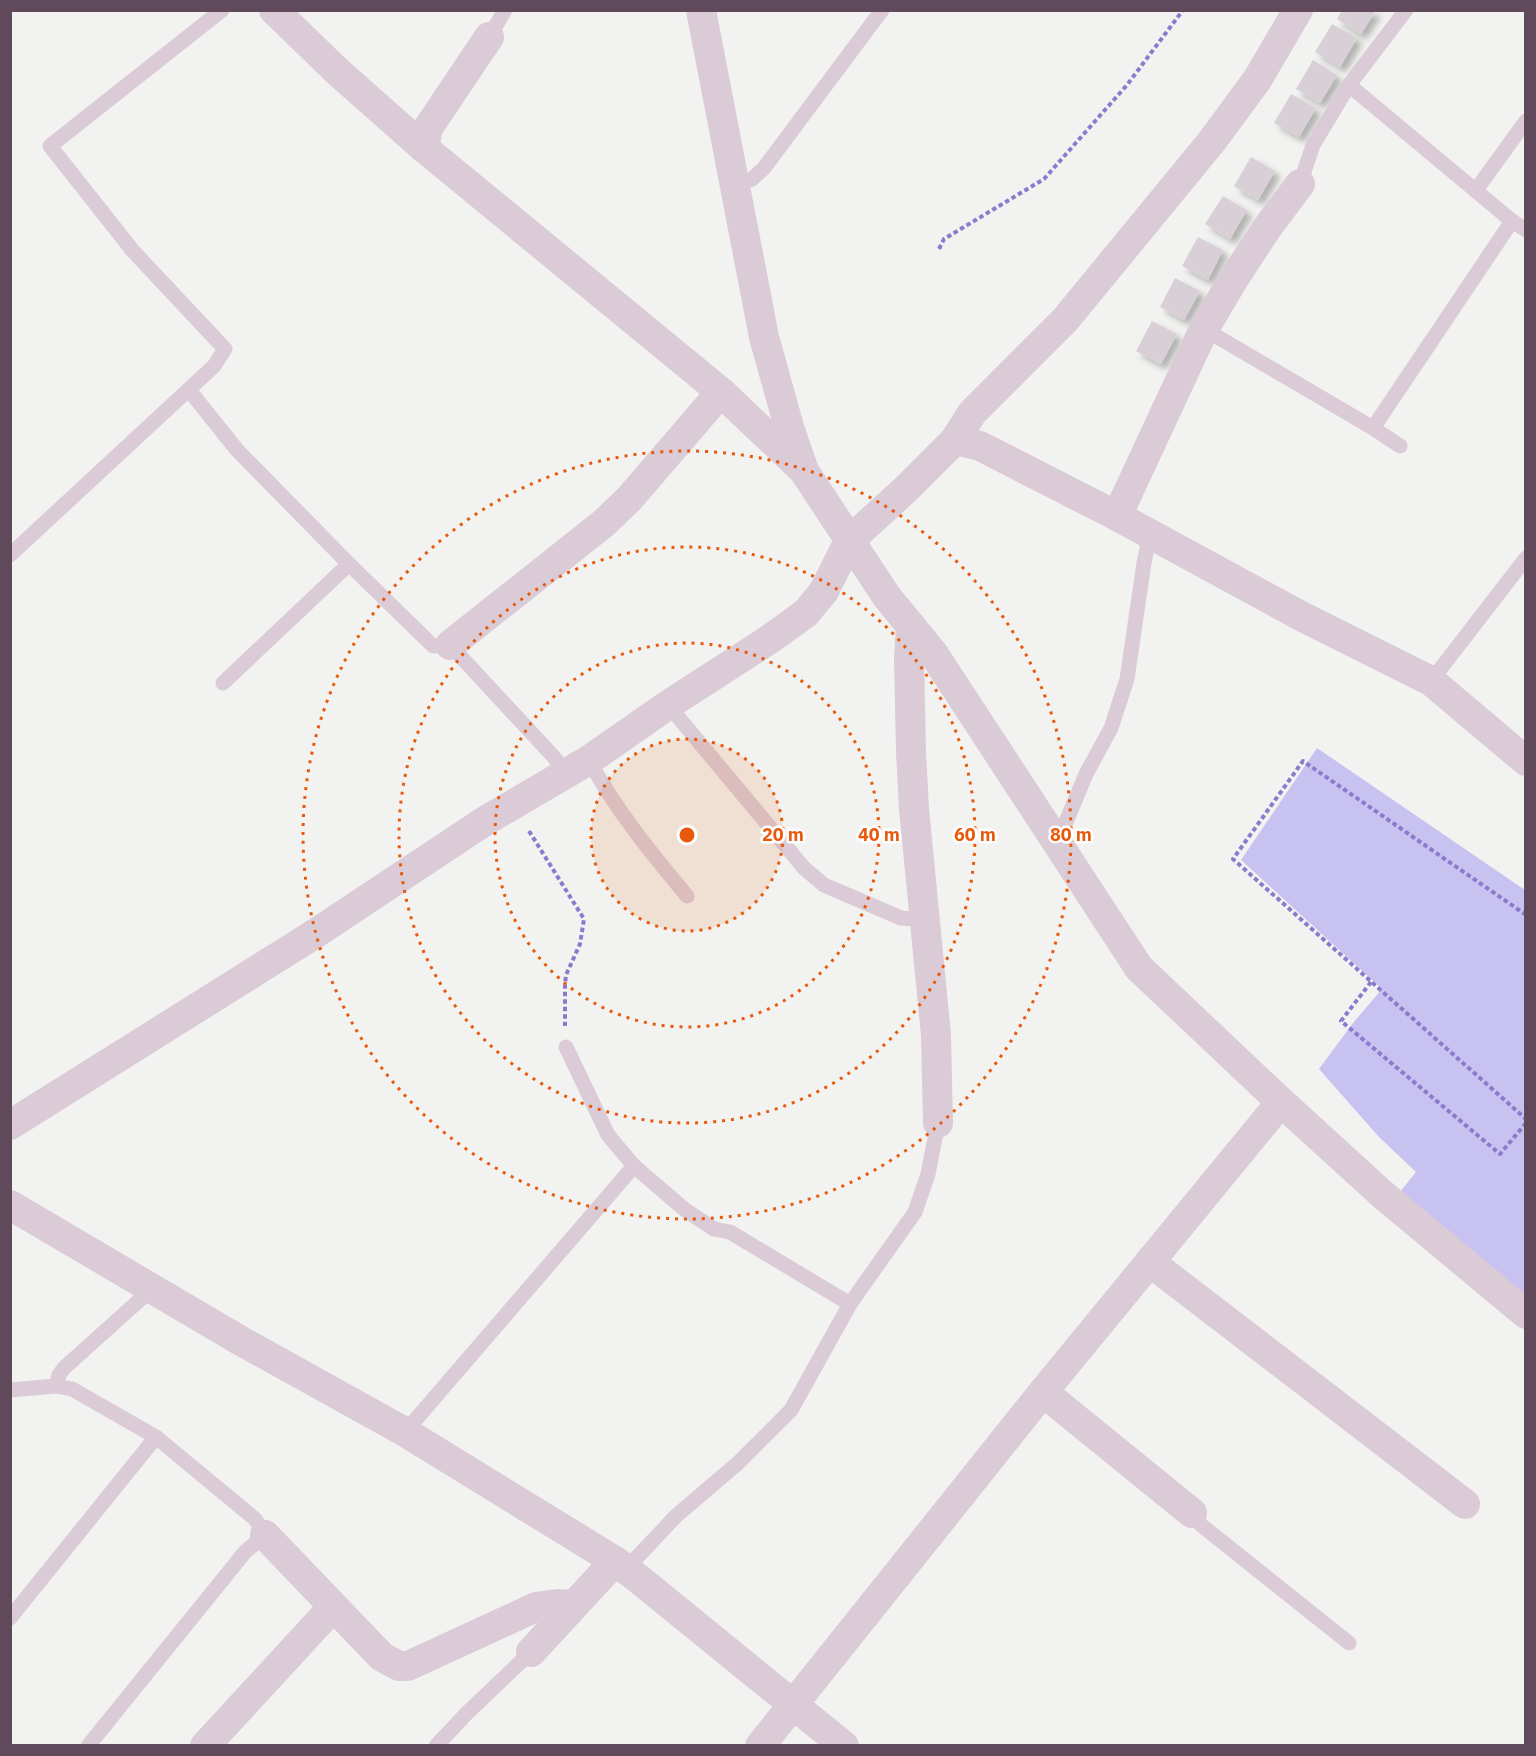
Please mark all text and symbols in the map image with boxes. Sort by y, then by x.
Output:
text: 20 m [762,823,804,846]
text: 40 m [858,823,900,846]
text: 60 m [954,823,996,846]
text: 80 m [1050,823,1092,846]
centre of rings [677,825,697,845]

